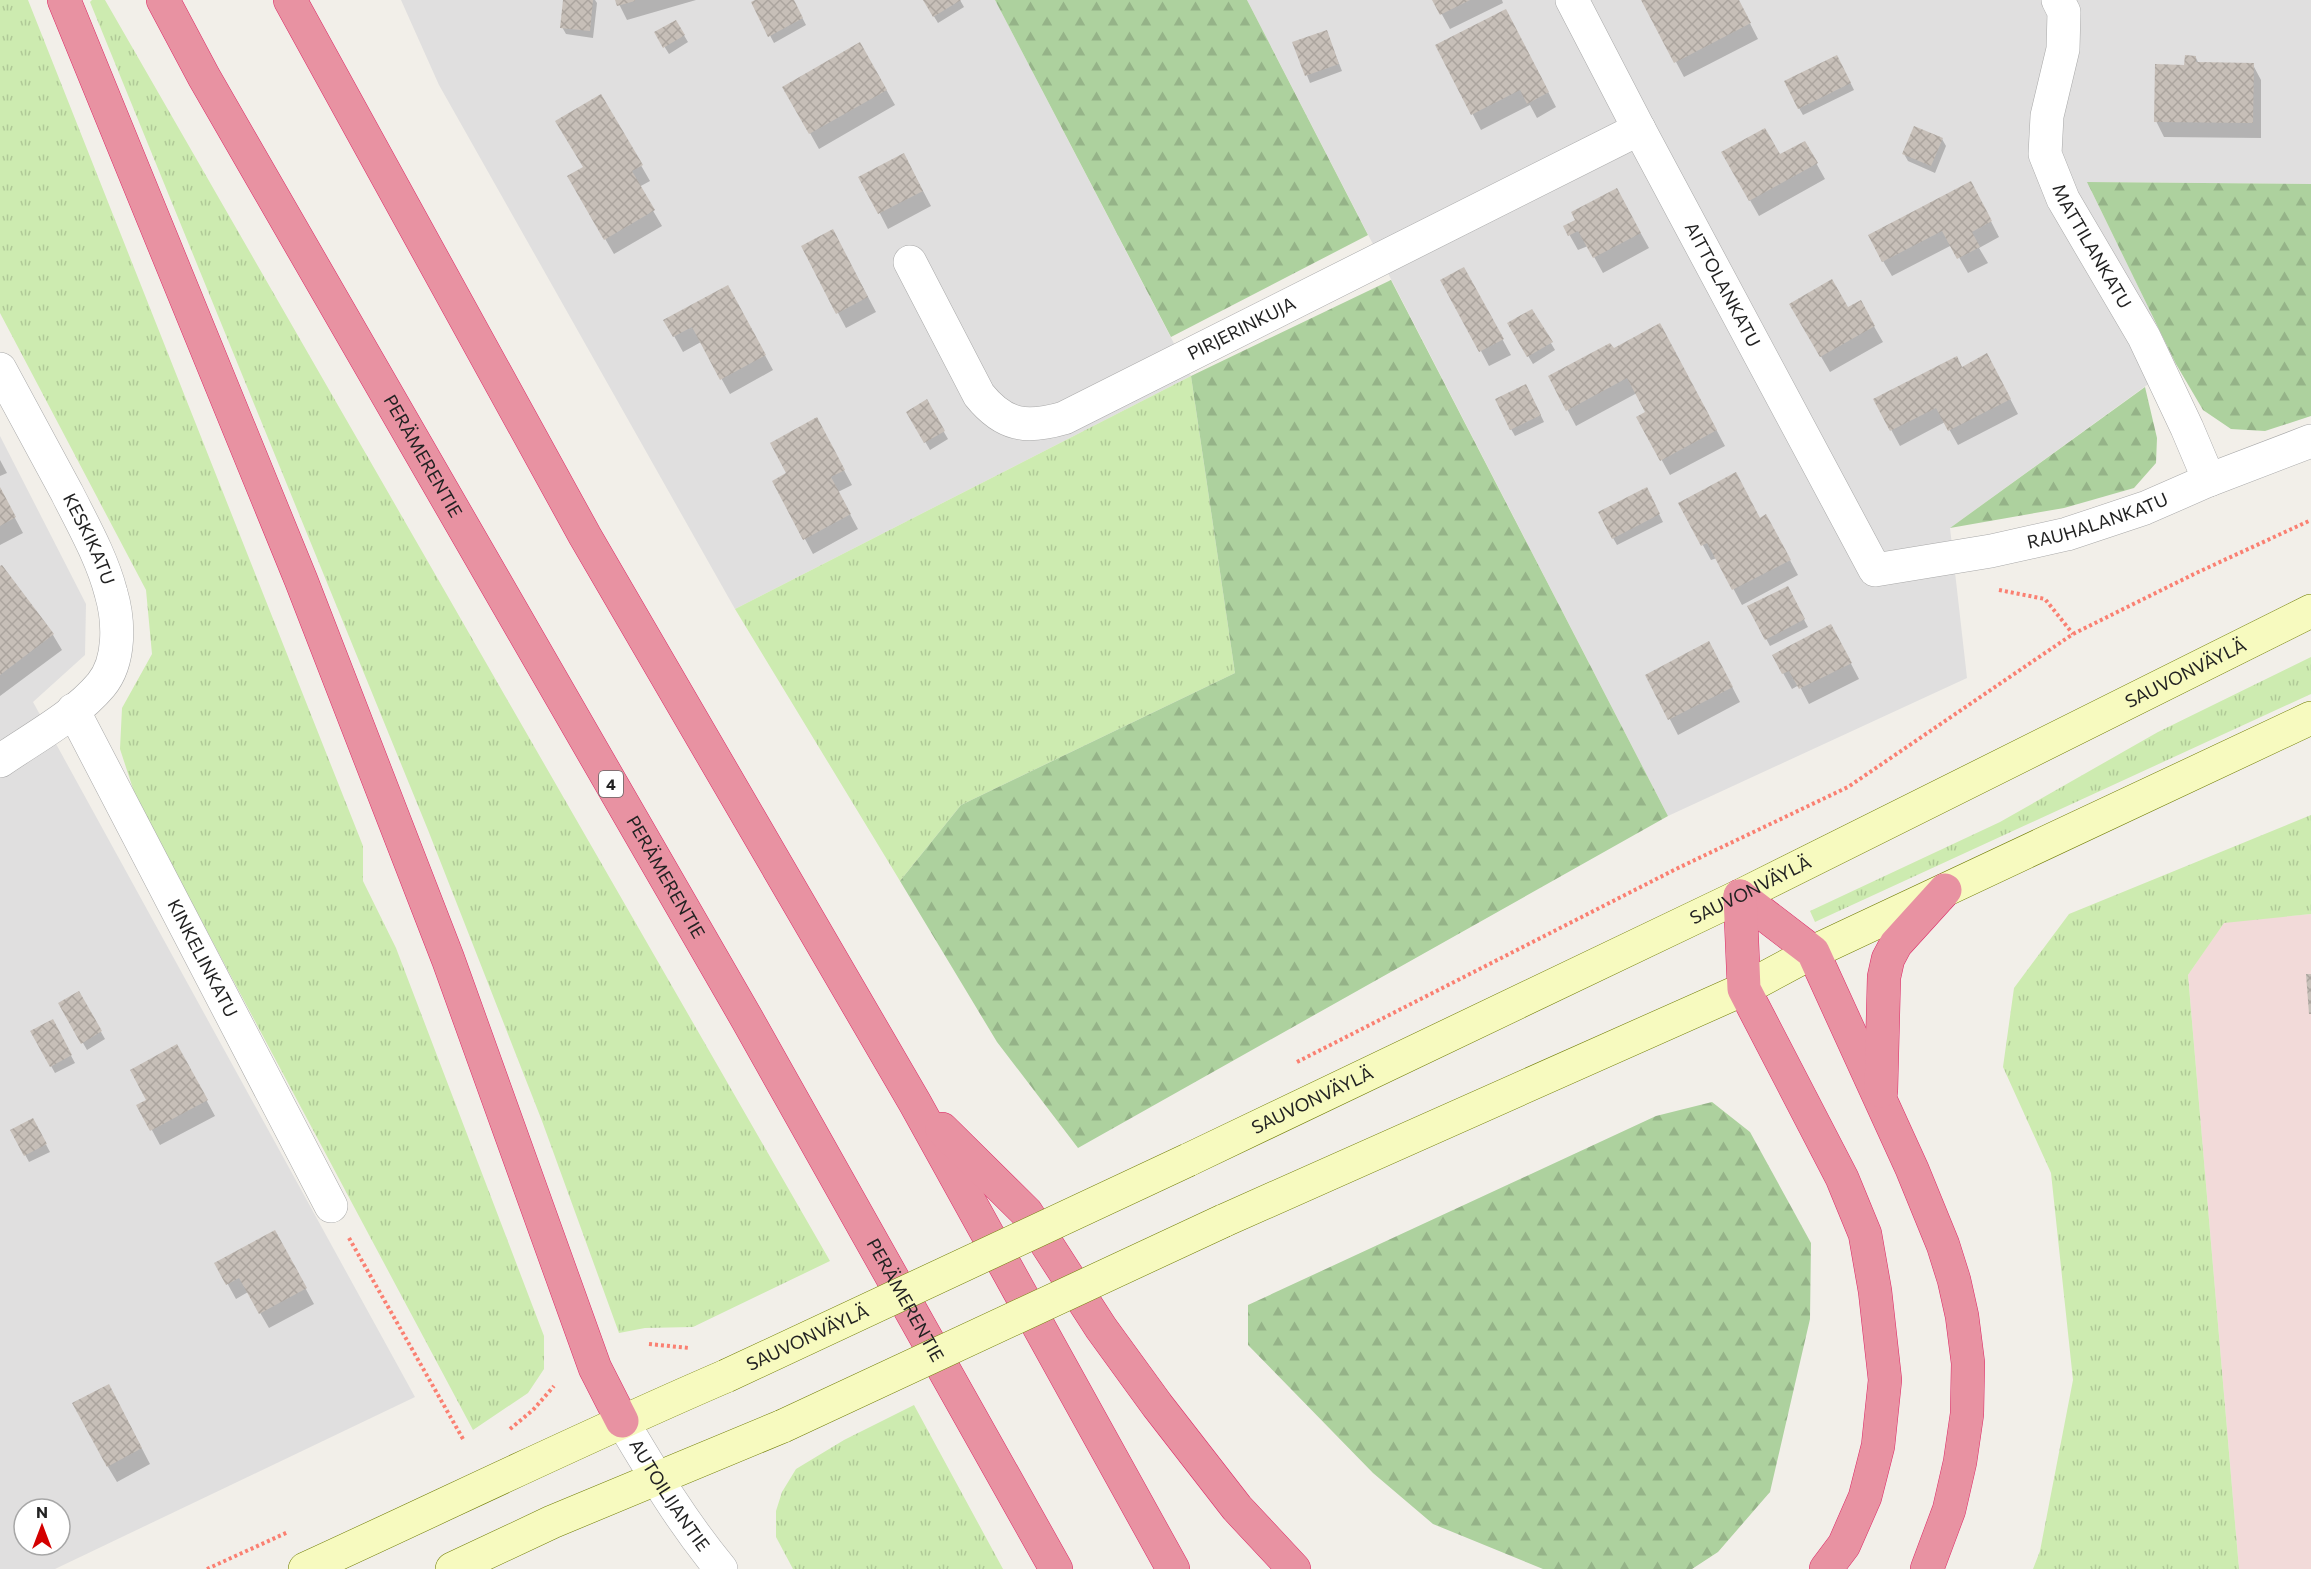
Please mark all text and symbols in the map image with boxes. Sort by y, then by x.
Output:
street label: MATTILANKATU [2048,181,2137,312]
street label: AITTOLANKATU [1681,218,1766,351]
street label: PIRJERINKUJA [1184,292,1299,364]
street label: PERÄMERENTIE [379,390,467,521]
street label: RAUHALANKATU [2025,487,2171,553]
street label: KESKIKATU [59,489,120,587]
street label: SAUVONVÄYLÄ [2121,633,2249,712]
road number: 4 [599,771,623,797]
street label: PERÄMERENTIE [622,812,710,942]
street label: SAUVONVÄYLÄ [1686,850,1814,928]
street label: KINKELINKATU [163,895,243,1021]
street label: SAUVONVÄYLÄ [1248,1061,1376,1138]
street label: PERÄMERENTIE [862,1234,949,1365]
street label: SAUVONVÄYLÄ [743,1299,872,1375]
street label: AUTOILIJANTIE [625,1435,715,1555]
north arrow [12,1497,72,1557]
text: N [36,1502,48,1521]

